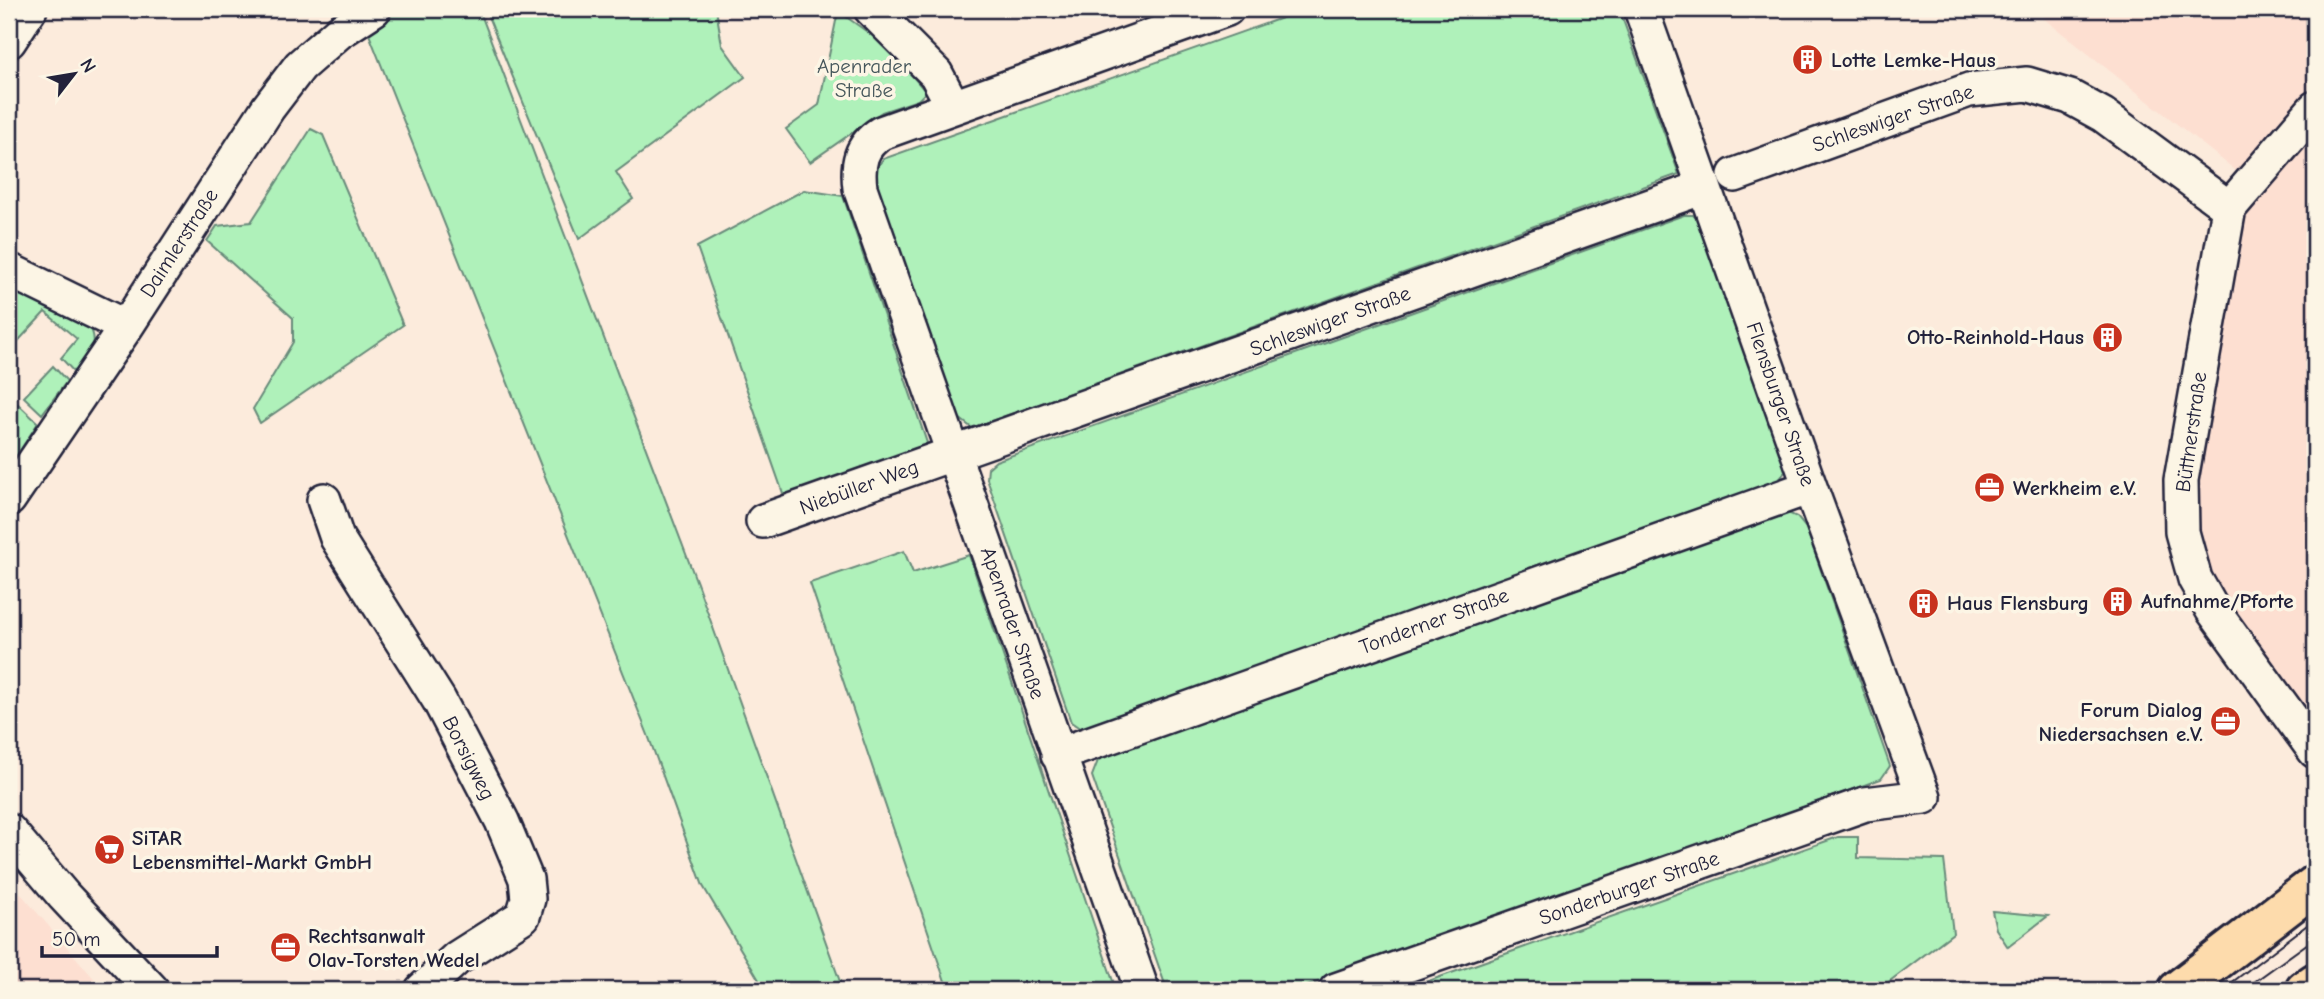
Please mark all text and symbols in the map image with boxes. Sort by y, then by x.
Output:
north arrow [38,38,108,108]
building icon: Lotte Lemke-Haus [1791,43,1825,77]
place label: Lotte Lemke-Haus [1831,48,1996,72]
park label: Apenrader Straße [817,54,912,102]
text: N [75,55,100,77]
street label: Schleswiger Straße [1809,79,1977,157]
street label: Daimlerstraße [135,184,223,302]
street label: Schleswiger Straße [1246,281,1414,361]
street label: Flensburger Straße [1742,319,1820,489]
building icon: Otto-Reinhold-Haus [2090,320,2124,354]
place label: Otto-Reinhold-Haus [1907,325,2084,349]
street label: Büttnerstraße [2171,370,2211,494]
street label: Niebüller Weg [796,454,922,520]
office icon: Werkheim e.V. [1973,471,2007,505]
place label: Werkheim e.V. [2013,476,2137,500]
street label: Apenrader Straße [976,544,1050,702]
street label: Tonderner Straße [1356,583,1512,659]
building icon: Aufnahme/Pforte [2101,584,2135,618]
building icon: Haus Flensburg [1907,586,1941,620]
place label: Aufnahme/Pforte [2141,589,2294,613]
place label: Haus Flensburg [1947,591,2089,615]
place label: Forum Dialog Niedersachsen e.V. [2038,698,2203,746]
office icon: Forum Dialog Niedersachsen e.V. [2209,705,2243,739]
street label: Borsigweg [438,712,500,804]
place label: SiTAR Lebensmittel-Markt GmbH [132,826,372,874]
supermarket icon: SiTAR Lebensmittel-Markt GmbH [92,833,126,867]
street label: Sonderburger Straße [1536,846,1722,930]
scale bar [42,915,217,959]
place label: Rechtsanwalt Olav-Torsten Wedel [308,924,480,972]
text: 50 m [52,927,101,951]
office icon: Rechtsanwalt Olav-Torsten Wedel [268,931,302,965]

